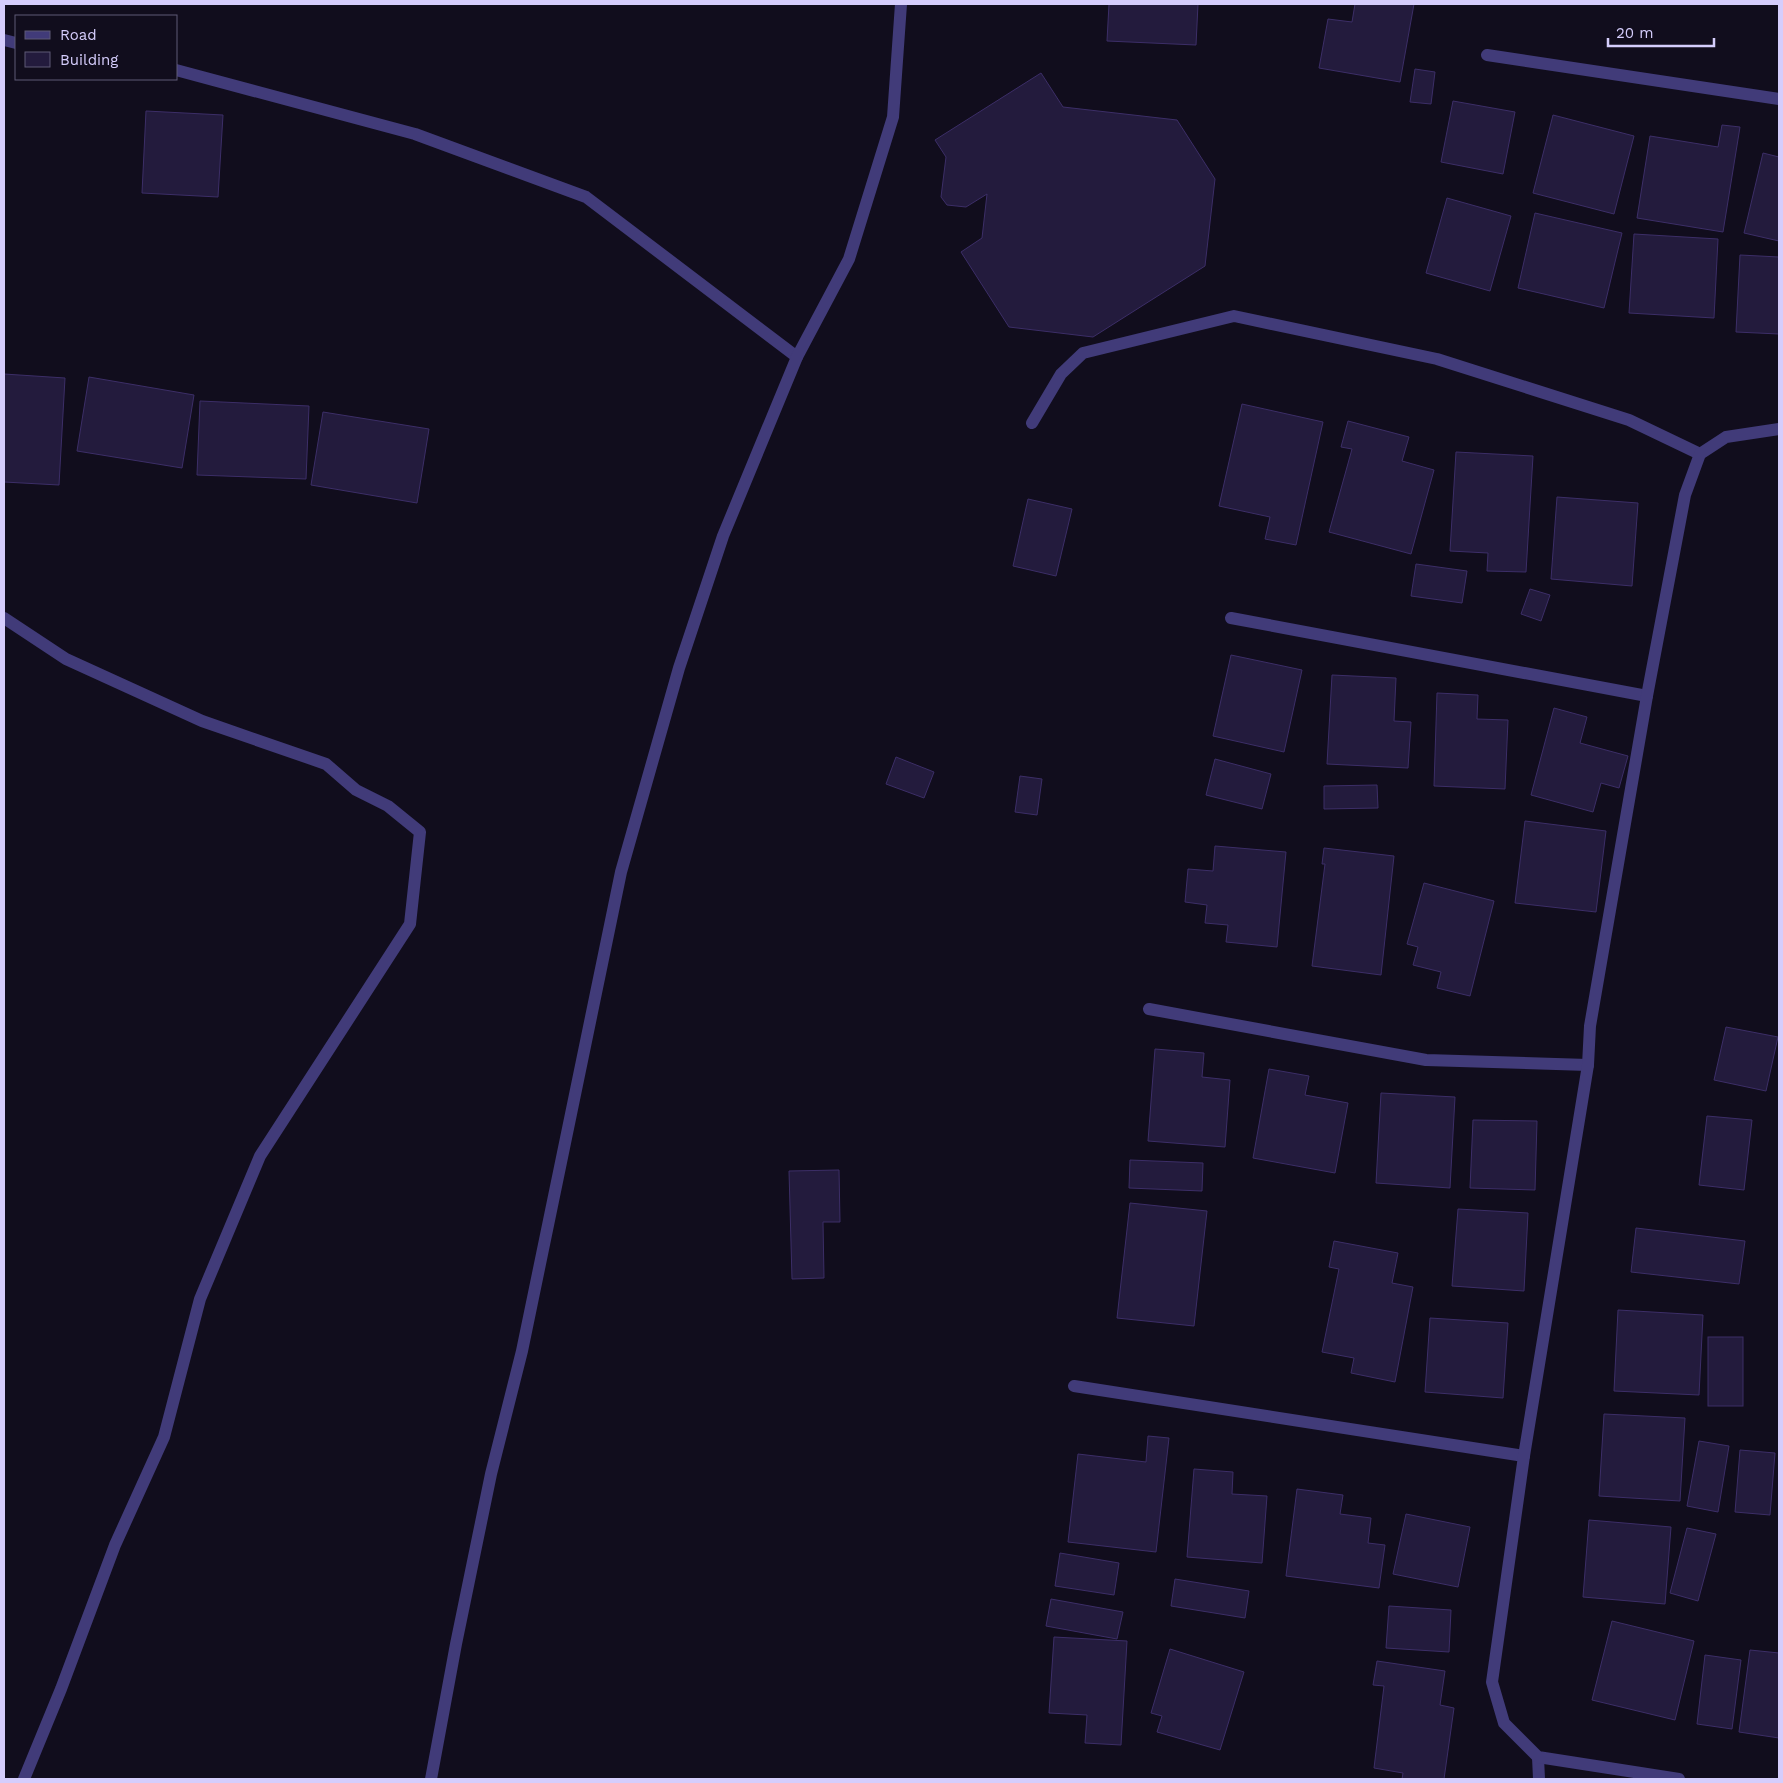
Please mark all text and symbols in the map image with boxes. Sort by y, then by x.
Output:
legend [15,15,178,80]
scale bar [1608,15,1714,47]
text: 20 m [1616,24,1654,42]
text: Road [60,26,97,44]
text: Building [60,51,118,69]

